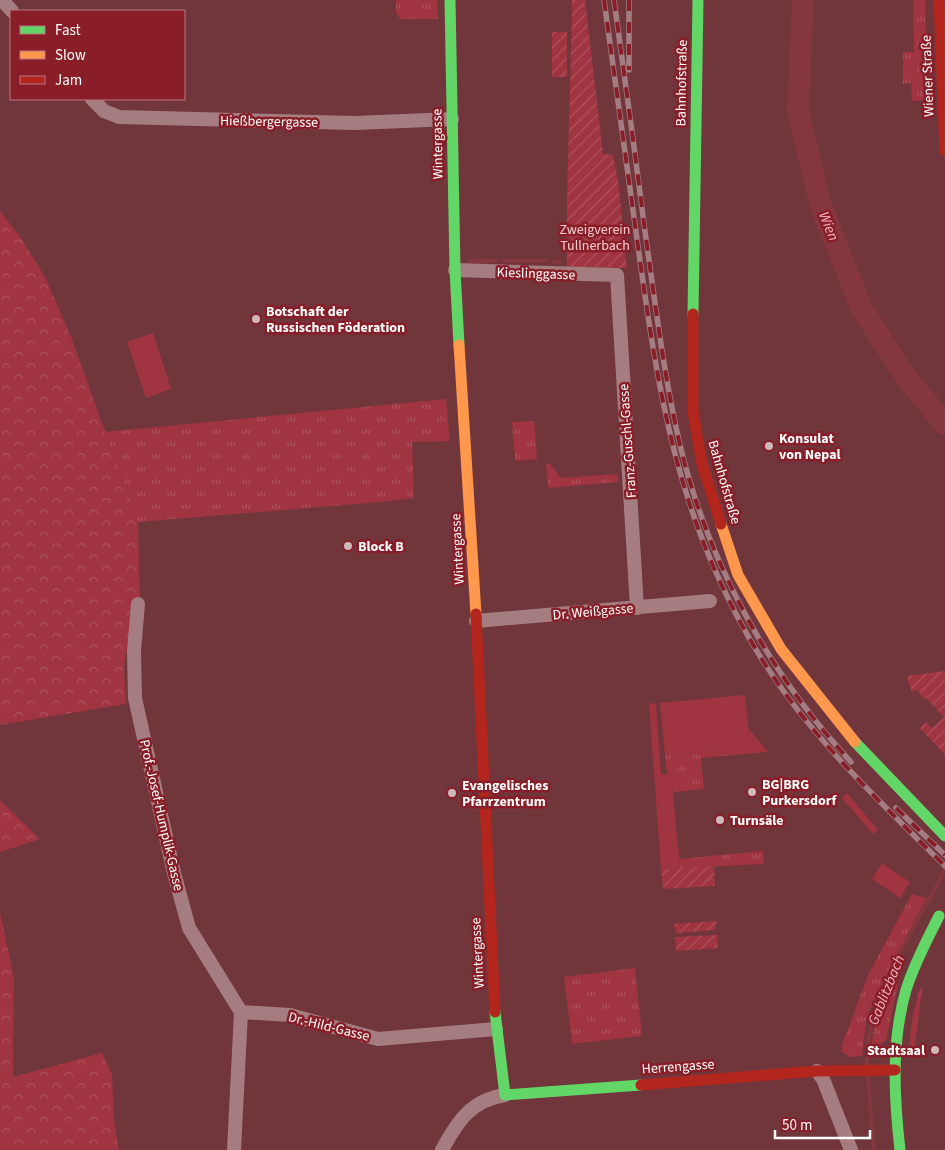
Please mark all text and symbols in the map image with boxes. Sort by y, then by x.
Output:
legend [10,10,185,100]
text: Fast [55,20,81,41]
street label: Wiener Straße [917,35,939,117]
street label: Bahnhofstraße [671,39,693,127]
text: Slow [55,45,86,66]
text: Jam [55,70,82,91]
street label: Wintergasse [427,108,449,180]
street label: Hießbergergasse [220,111,318,133]
water label: Wien [813,208,844,244]
park label: Zweigverein Tullnerbach [560,220,630,256]
street label: Kieslinggasse [496,263,576,285]
place label: Botschaft der Russischen Föderation [266,302,405,338]
marker: Botschaft der Russischen Föderation [250,313,262,325]
street label: Franz-Guschl-Gasse [614,383,642,499]
place label: Konsulat von Nepal [779,429,841,465]
street label: Bahnhofstraße [702,438,746,527]
marker: Konsulat von Nepal [763,440,775,452]
street label: Wintergasse [446,513,470,585]
place label: Block B [358,537,404,557]
marker: Block B [342,540,354,552]
street label: Dr. Weißgasse [552,599,634,625]
street label: Prof.-Josef-Humplik-Gasse [134,738,188,893]
place label: BG|BRG Purkersdorf [762,775,837,811]
place label: Evangelisches Pfarrzentrum [462,776,549,812]
marker: BG|BRG Purkersdorf [746,786,758,798]
marker: Evangelisches Pfarrzentrum [446,787,458,799]
place label: Turnsäle [730,811,784,831]
marker: Turnsäle [714,814,726,826]
street label: Wintergasse [466,917,490,989]
water label: Gablitzbach [863,952,910,1028]
street label: Dr.-Hild-Gasse [286,1007,372,1047]
place label: Stadtsaal [867,1041,925,1061]
marker: Stadtsaal [929,1044,941,1056]
street label: Herrengasse [641,1054,715,1080]
scale bar [775,1108,870,1140]
text: 50 m [782,1115,812,1136]

